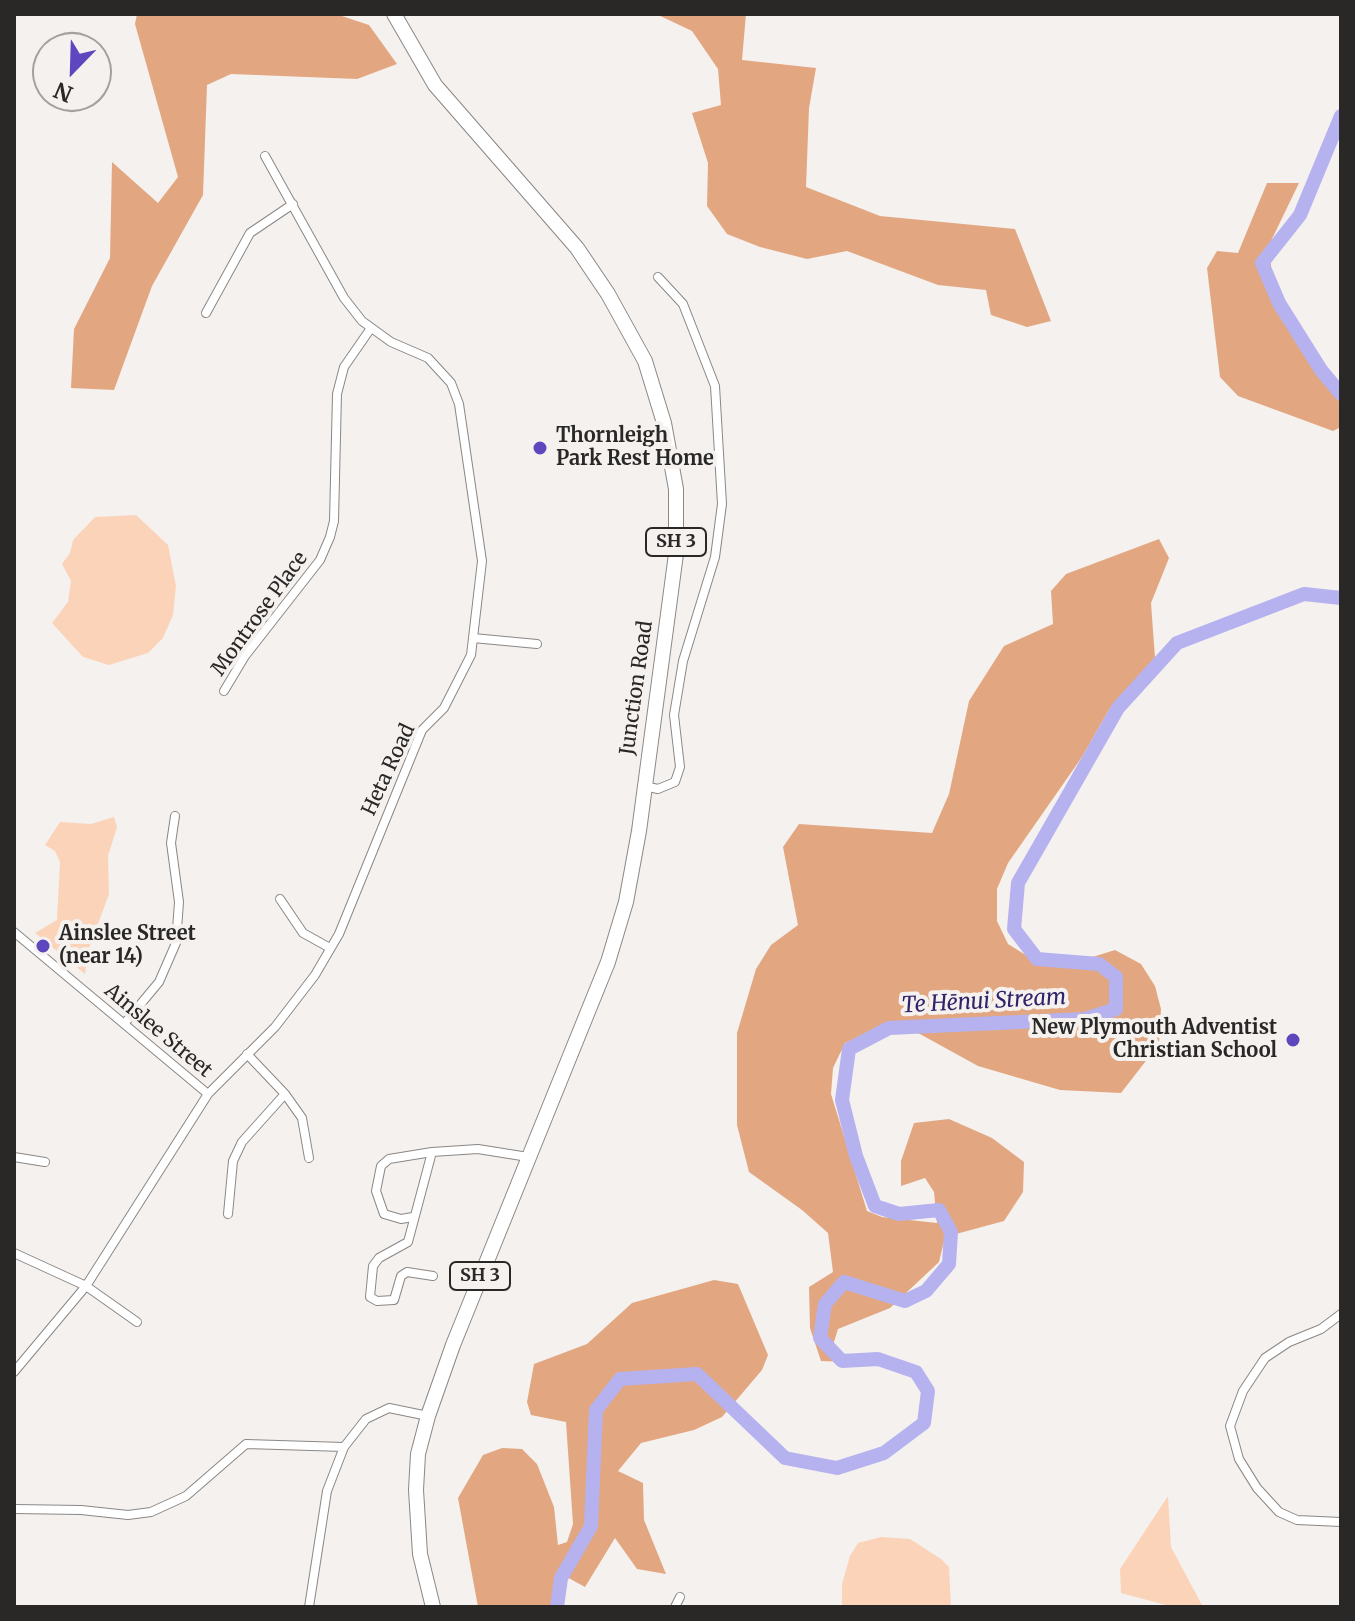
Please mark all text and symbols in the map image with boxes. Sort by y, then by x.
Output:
north arrow [32,32,112,112]
text: N [50,76,77,109]
place label: Thornleigh Park Rest Home [556,424,714,471]
marker: Thornleigh Park Rest Home [531,439,549,457]
road number: SH 3 [646,528,706,556]
street label: Montrose Place [207,547,313,681]
street label: Junction Road [616,619,658,757]
street label: Heta Road [357,720,421,820]
place label: Ainslee Street (near 14) [59,922,196,969]
marker: Ainslee Street (near 14) [34,937,52,955]
street label: Ainslee Street [99,979,217,1083]
water label: Te Hēnui Stream [901,985,1067,1019]
place label: New Plymouth Adventist Christian School [1032,1016,1277,1063]
marker: New Plymouth Adventist Christian School [1284,1031,1302,1049]
road number: SH 3 [450,1262,510,1290]

